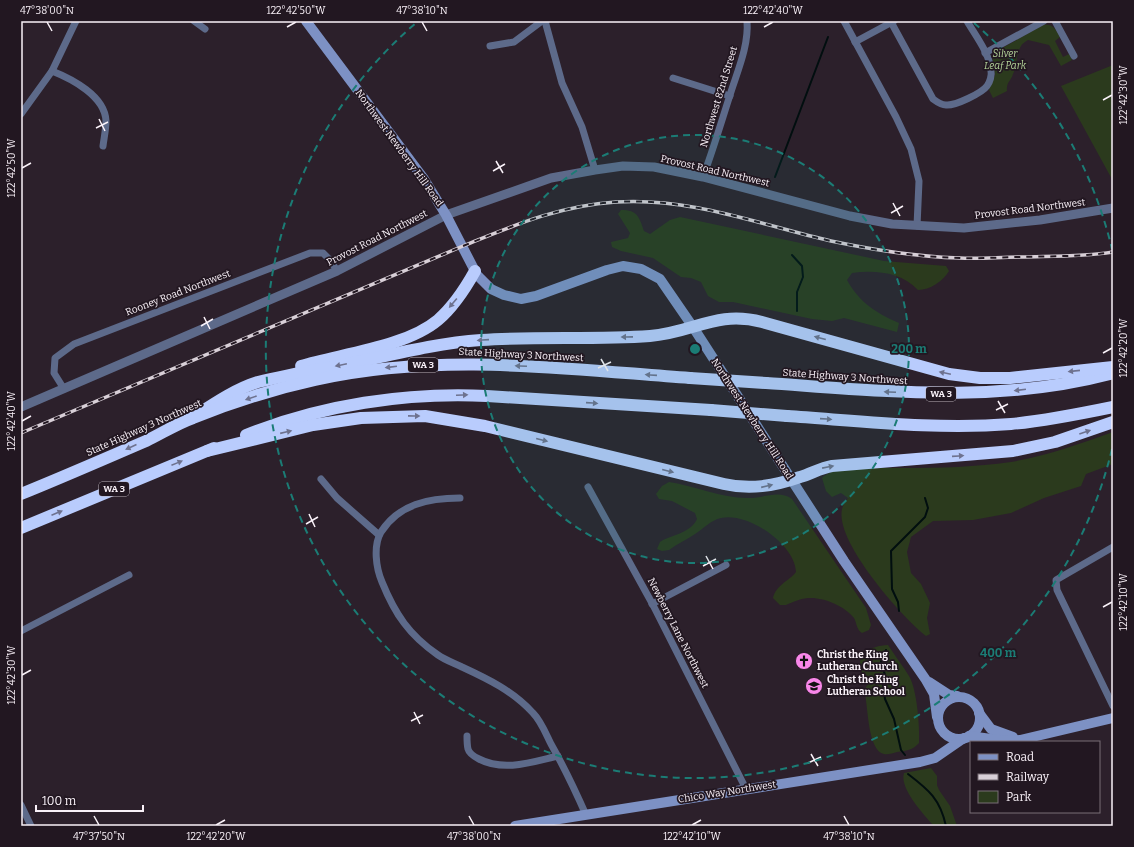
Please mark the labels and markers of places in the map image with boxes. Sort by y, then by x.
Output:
centre of rings [688,342,702,356]
place label: Christ the King Lutheran Church [817,649,898,673]
church icon: Christ the King Lutheran Church [794,651,814,671]
place label: Christ the King Lutheran School [827,674,905,698]
school or university icon: Christ the King Lutheran School [804,676,824,696]

